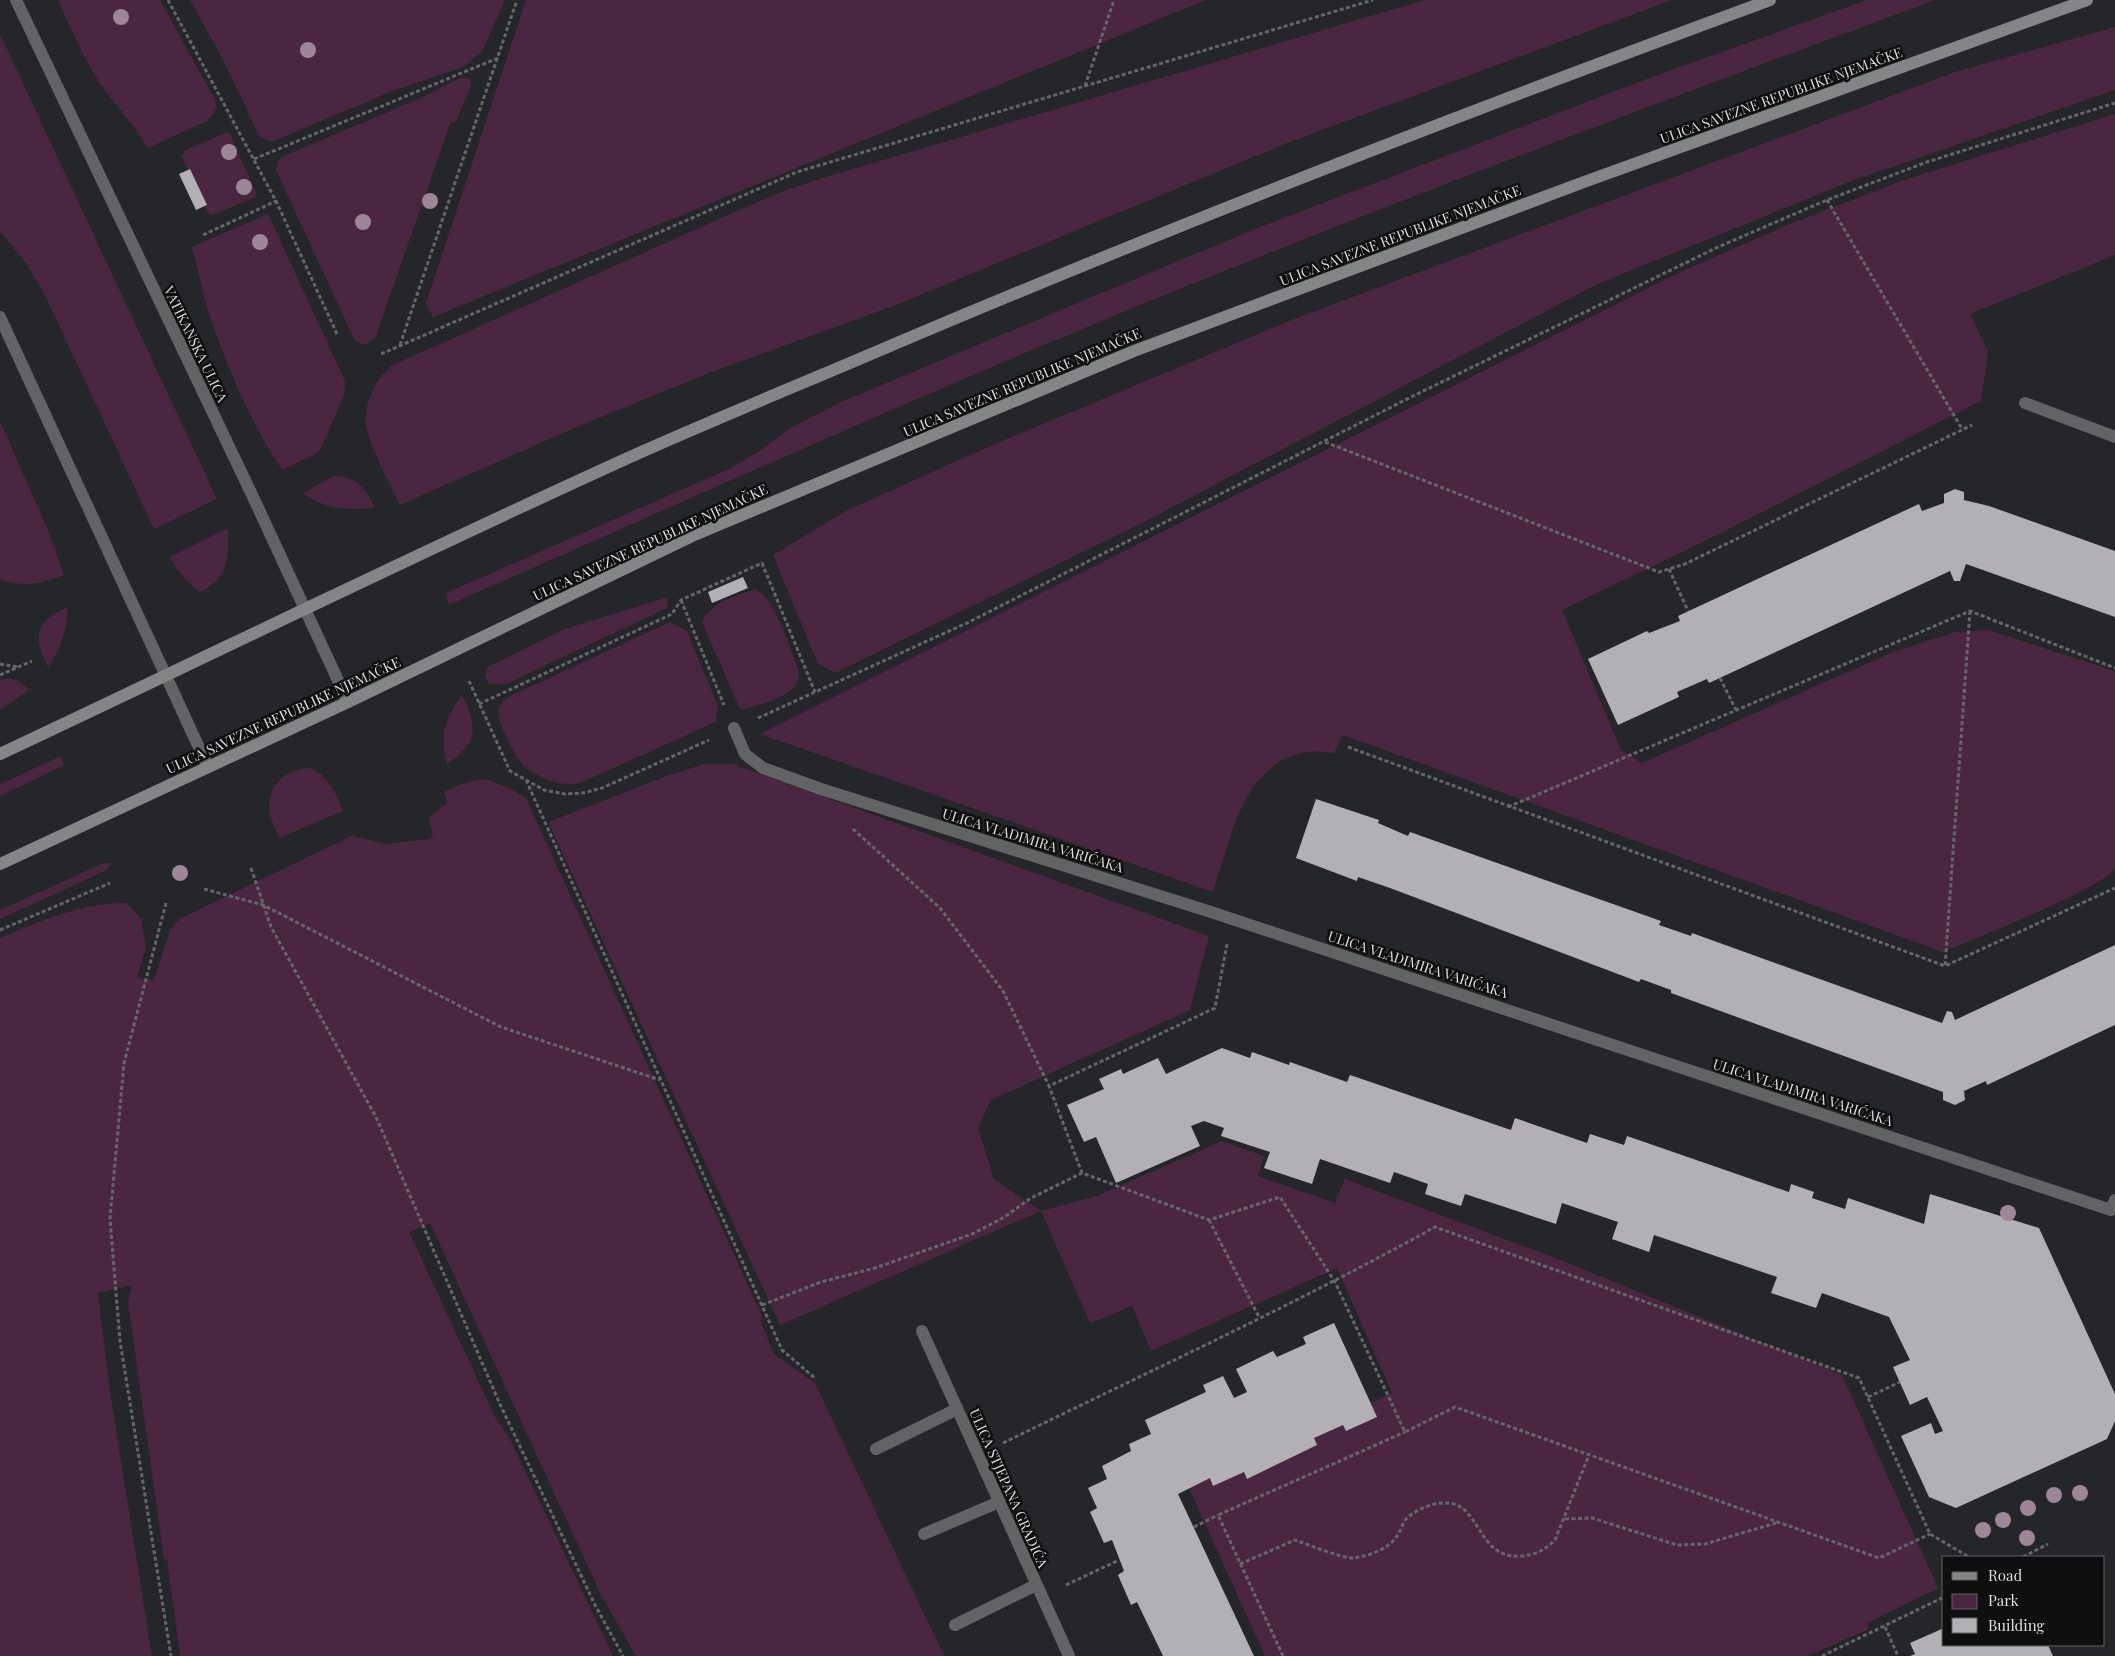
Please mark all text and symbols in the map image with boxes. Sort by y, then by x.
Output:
street label: ULICA SAVEZNE REPUBLIKE NJEMAČKE [1657,42,1905,148]
street label: ULICA SAVEZNE REPUBLIKE NJEMAČKE [1277,180,1523,290]
street label: VATIKANSKA ULICA [159,282,232,405]
street label: ULICA SAVEZNE REPUBLIKE NJEMAČKE [900,323,1144,441]
street label: ULICA SAVEZNE REPUBLIKE NJEMAČKE [530,479,770,605]
street label: ULICA SAVEZNE REPUBLIKE NJEMAČKE [163,652,403,778]
street label: ULICA VLADIMIRA VARIĆAKA [940,803,1126,877]
street label: ULICA VLADIMIRA VARIĆAKA [1325,926,1511,1002]
street label: ULICA VLADIMIRA VARIĆAKA [1710,1054,1896,1130]
street label: ULICA STJEPANA GRADIĆA [965,1405,1053,1571]
legend [1942,1556,2105,1646]
text: Road [1988,1565,2022,1585]
text: Park [1988,1590,2020,1610]
text: Building [1988,1615,2045,1635]

